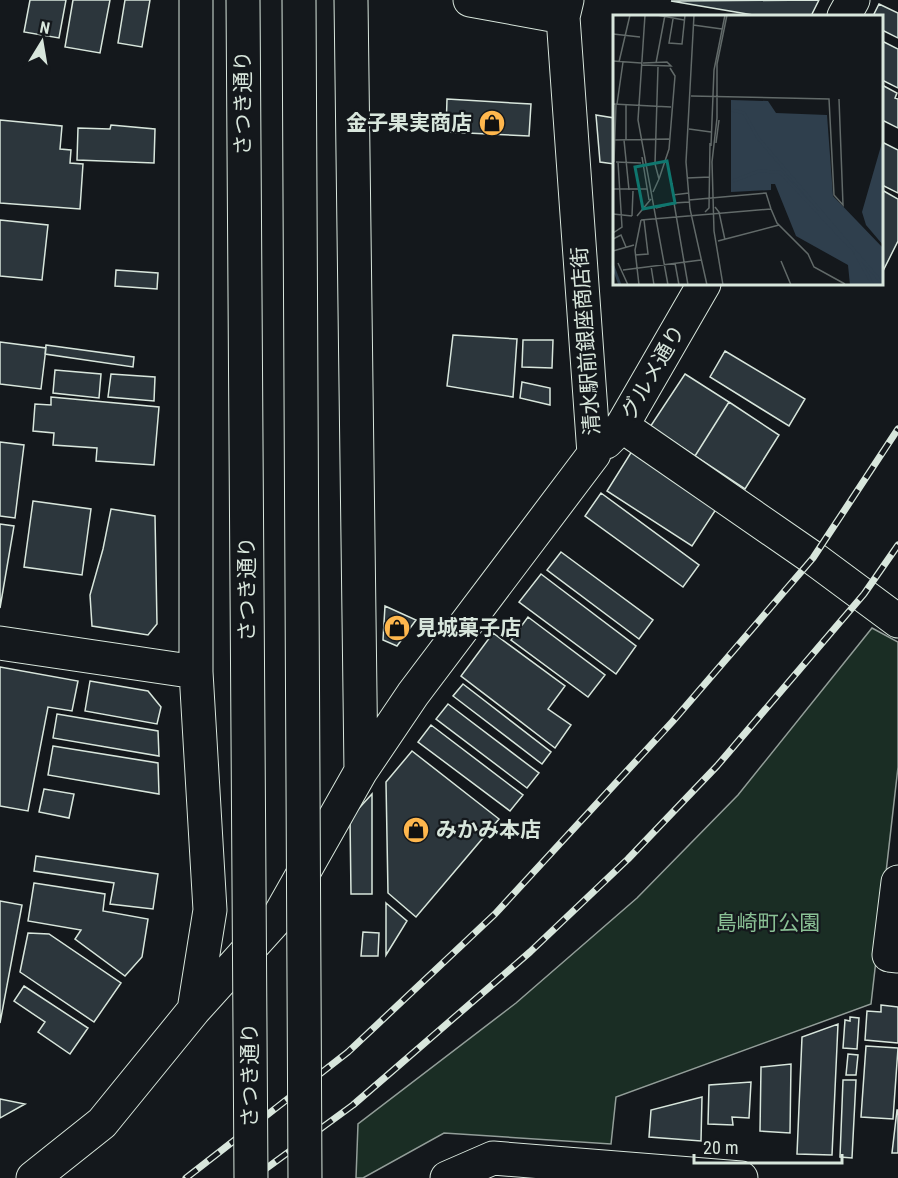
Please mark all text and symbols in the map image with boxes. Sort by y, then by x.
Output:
north arrow [12,12,72,72]
inset map [613,15,883,285]
text: N [38,18,51,38]
street label: さつき通り [231,51,255,156]
shop icon: 金子果実商店 [477,108,507,138]
place label: 金子果実商店 [346,111,472,135]
street label: 清水駅前銀座商店街 [567,246,605,436]
street label: グルメ通り [616,321,690,423]
street label: さつき通り [235,537,259,642]
shop icon: 見城菓子店 [382,613,412,643]
place label: 見城菓子店 [416,616,521,640]
shop icon: みかみ本店 [401,815,431,845]
place label: みかみ本店 [436,818,541,842]
park label: 島崎町公園 [716,911,821,935]
street label: さつき通り [238,1023,262,1128]
scale bar [694,1127,842,1165]
text: 20 m [703,1137,738,1158]

